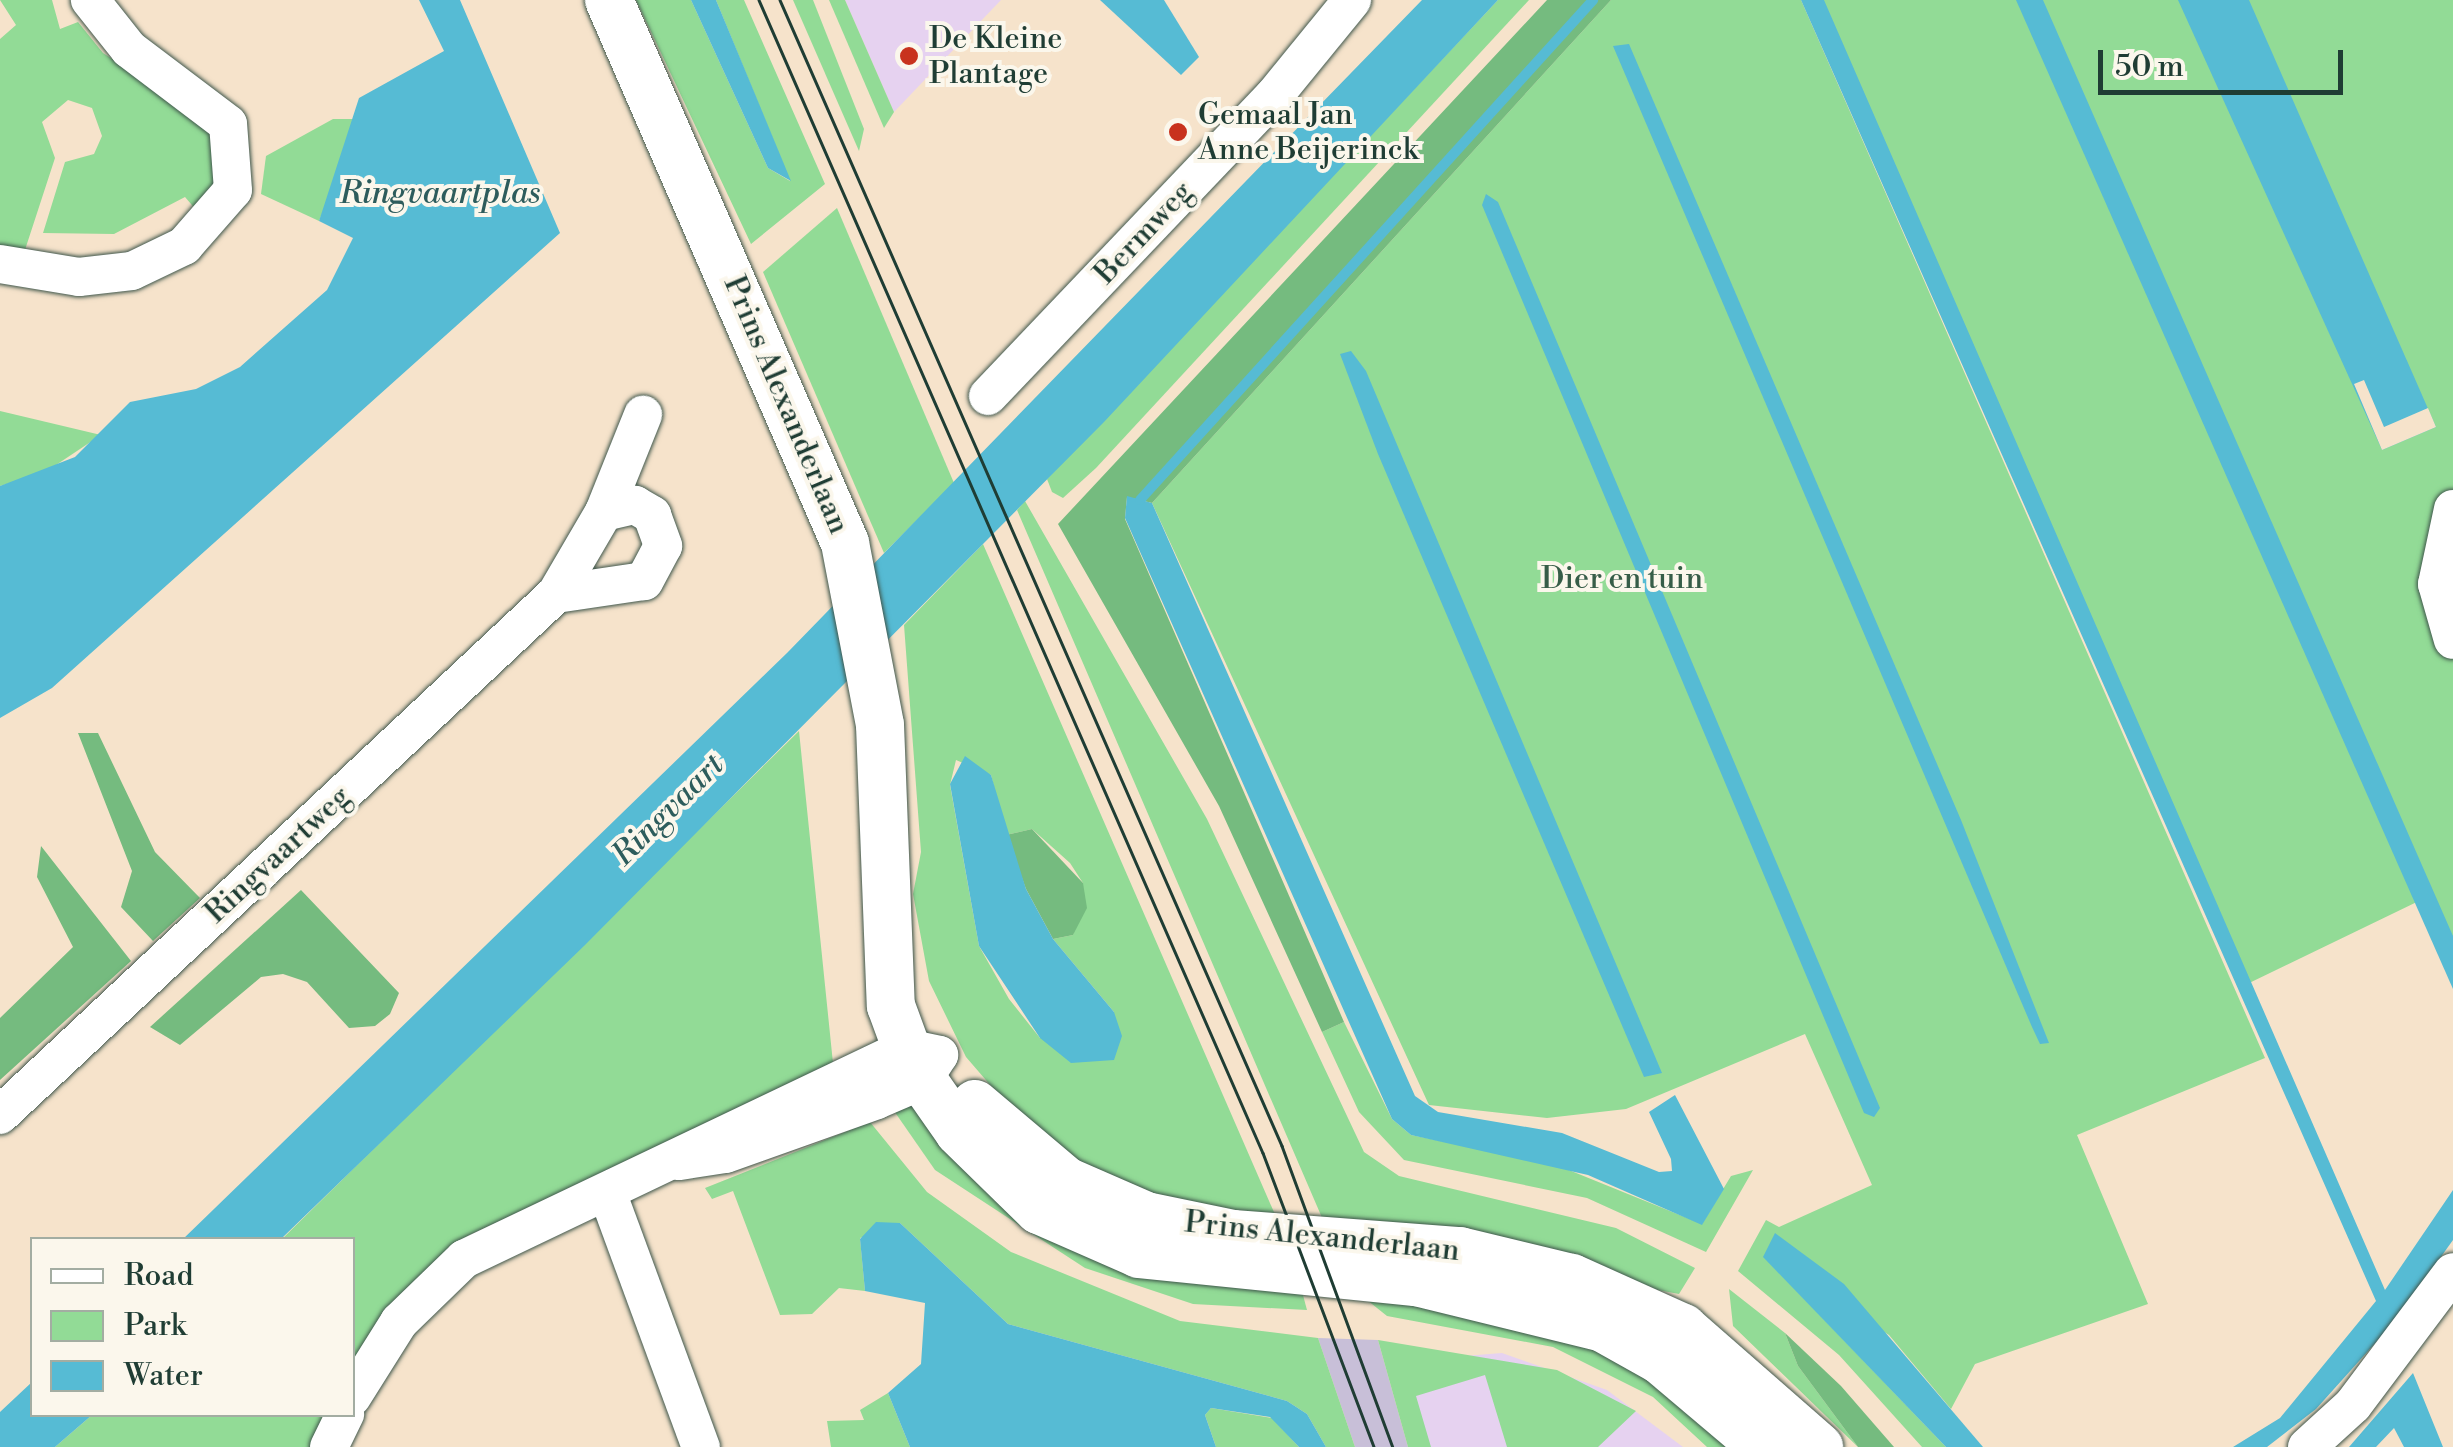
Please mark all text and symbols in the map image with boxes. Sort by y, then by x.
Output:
place label: De Kleine Plantage [929,21,1062,92]
scale bar [2103,30,2348,92]
marker: De Kleine Plantage [898,45,920,67]
text: 50 m [2115,48,2184,86]
place label: Gemaal Jan Anne Beijerinck [1198,97,1418,168]
marker: Gemaal Jan Anne Beijerinck [1167,121,1189,143]
water label: Ringvaartplas [340,174,540,212]
street label: Bermweg [1087,174,1201,292]
street label: Prins Alexanderlaan [715,271,857,539]
park label: Dier en tuin [1541,561,1703,597]
water label: Ringvaart [604,746,732,874]
street label: Ringvaartweg [198,779,358,931]
street label: Prins Alexanderlaan [1183,1205,1461,1269]
legend [30,1237,355,1417]
text: Road [124,1257,194,1295]
text: Park [124,1307,186,1345]
text: Water [124,1357,203,1395]

